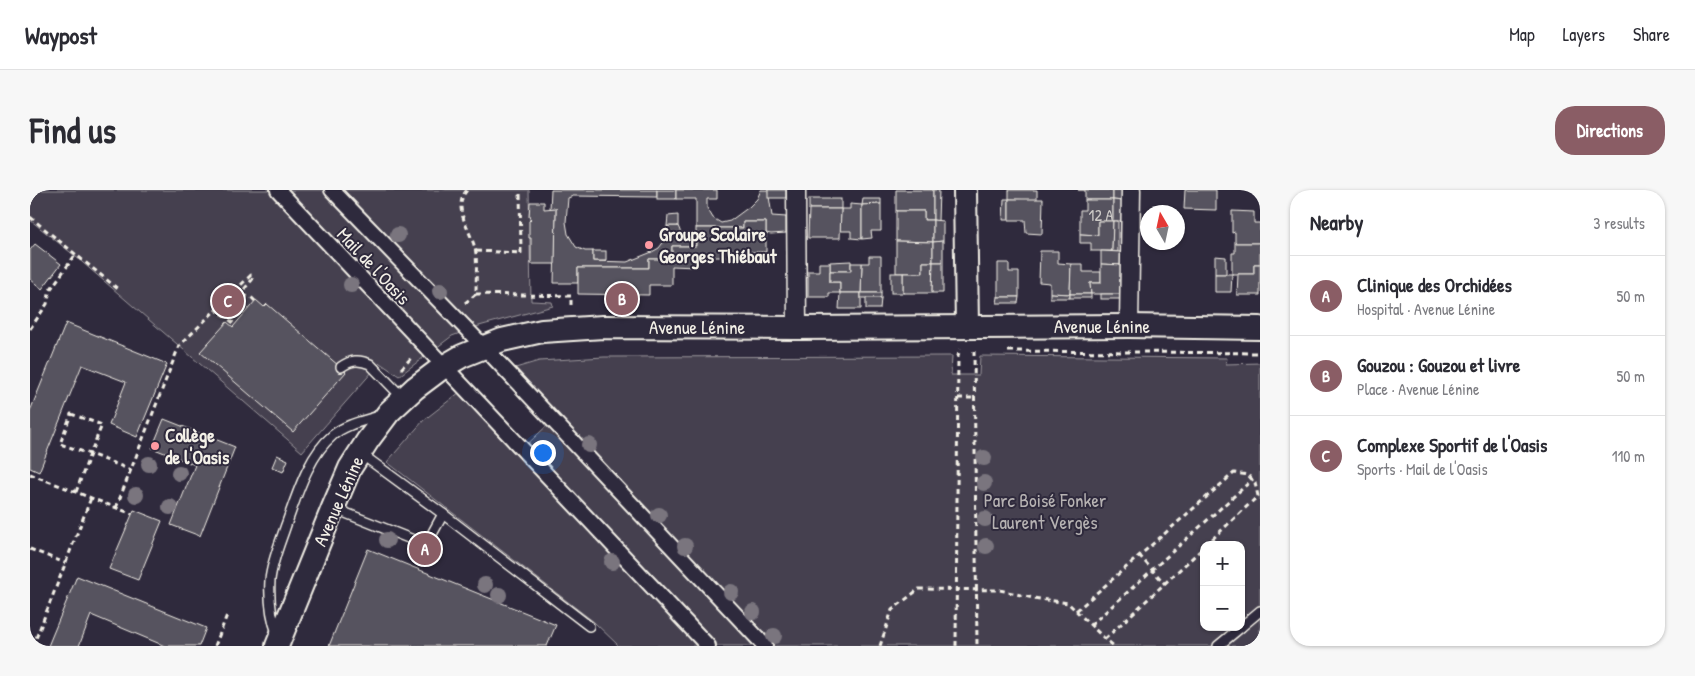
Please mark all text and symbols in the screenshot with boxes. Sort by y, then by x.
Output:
text: Waypost [25,19,97,51]
text: Map [1509,22,1535,47]
text: Layers [1563,22,1605,47]
text: Share [1633,22,1670,47]
button: Directions [1555,106,1665,155]
text: Find us [30,107,116,154]
house number: 12 A [1089,204,1114,226]
north arrow [1140,205,1185,250]
text: Nearby [1310,208,1363,237]
text: 3 results [1593,212,1645,234]
place label: Groupe Scolaire Georges Thiébaut [659,221,778,270]
street label: Mail de l'Oasis [331,222,417,310]
marker: Groupe Scolaire Georges Thiébaut [643,239,655,251]
text: Clinique des Orchidées [1357,272,1512,298]
pin: B [606,280,638,318]
pin: C [212,282,244,320]
text: A [1322,285,1330,307]
text: 50 m [1617,285,1645,307]
text: Hospital · Avenue Lénine [1357,298,1495,320]
street label: Avenue Lénine [1054,313,1151,339]
street label: Avenue Lénine [649,314,746,340]
text: Gouzou : Gouzou et livre [1357,352,1520,378]
text: B [1322,365,1330,387]
text: 50 m [1617,365,1645,387]
text: Place · Avenue Lénine [1357,378,1479,400]
place label: Collège de l'Oasis [165,422,230,470]
text: Complexe Sportif de l'Oasis [1357,432,1547,458]
marker: Collège de l'Oasis [149,440,161,452]
your location [530,440,556,466]
text: C [1322,445,1330,467]
text: 110 m [1612,445,1645,467]
street label: Avenue Lénine [307,451,370,550]
text: Sports · Mail de l'Oasis [1357,458,1488,480]
park label: Parc Boisé Fonker Laurent Vergès [984,487,1107,535]
pin: A [409,530,441,568]
map controls [1200,541,1245,631]
button: + [1200,541,1245,586]
button: − [1200,586,1245,631]

